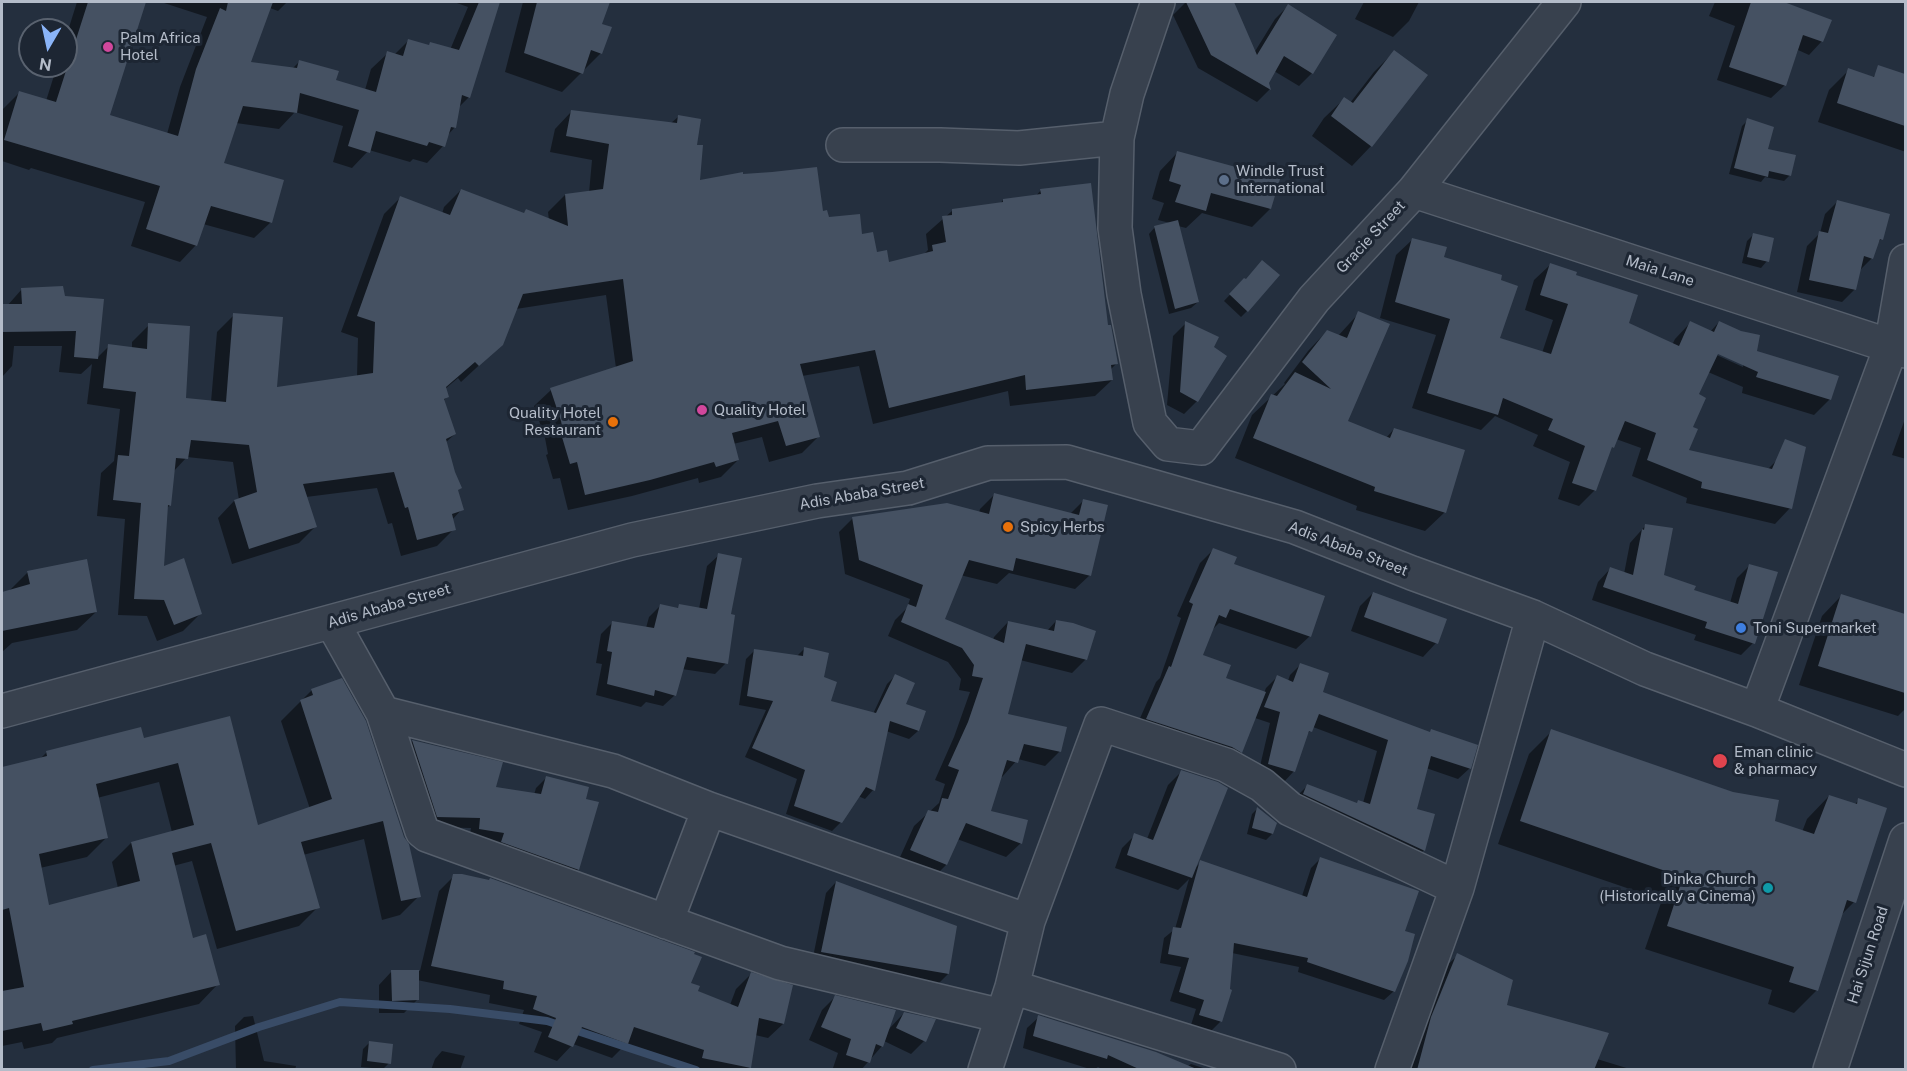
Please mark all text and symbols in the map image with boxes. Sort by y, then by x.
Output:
north arrow [18,18,78,78]
place label: Palm Africa Hotel [120,29,201,64]
marker: Palm Africa Hotel [101,40,115,54]
text: N [38,54,53,75]
place label: Windle Trust International [1236,162,1325,197]
marker: Windle Trust International [1217,173,1231,187]
street label: Gracie Street [1333,197,1409,277]
street label: Maia Lane [1623,251,1697,291]
place label: Quality Hotel [714,401,806,419]
marker: Quality Hotel [695,403,709,417]
place label: Quality Hotel Restaurant [509,404,601,439]
marker: Quality Hotel Restaurant [606,415,620,429]
street label: Adis Ababa Street [798,474,926,514]
place label: Spicy Herbs [1020,518,1105,536]
street label: Adis Ababa Street [1286,518,1410,580]
marker: Spicy Herbs [1001,520,1015,534]
street label: Adis Ababa Street [326,580,452,632]
place label: Toni Supermarket [1753,619,1877,637]
marker: Toni Supermarket [1734,621,1748,635]
place label: Eman clinic & pharmacy [1734,743,1817,778]
marker: Eman clinic & pharmacy [1711,752,1729,770]
place label: Dinka Church (Historically a Cinema) [1599,870,1756,905]
marker: Dinka Church (Historically a Cinema) [1761,881,1775,895]
street label: Hai Sijun Road [1844,904,1892,1006]

